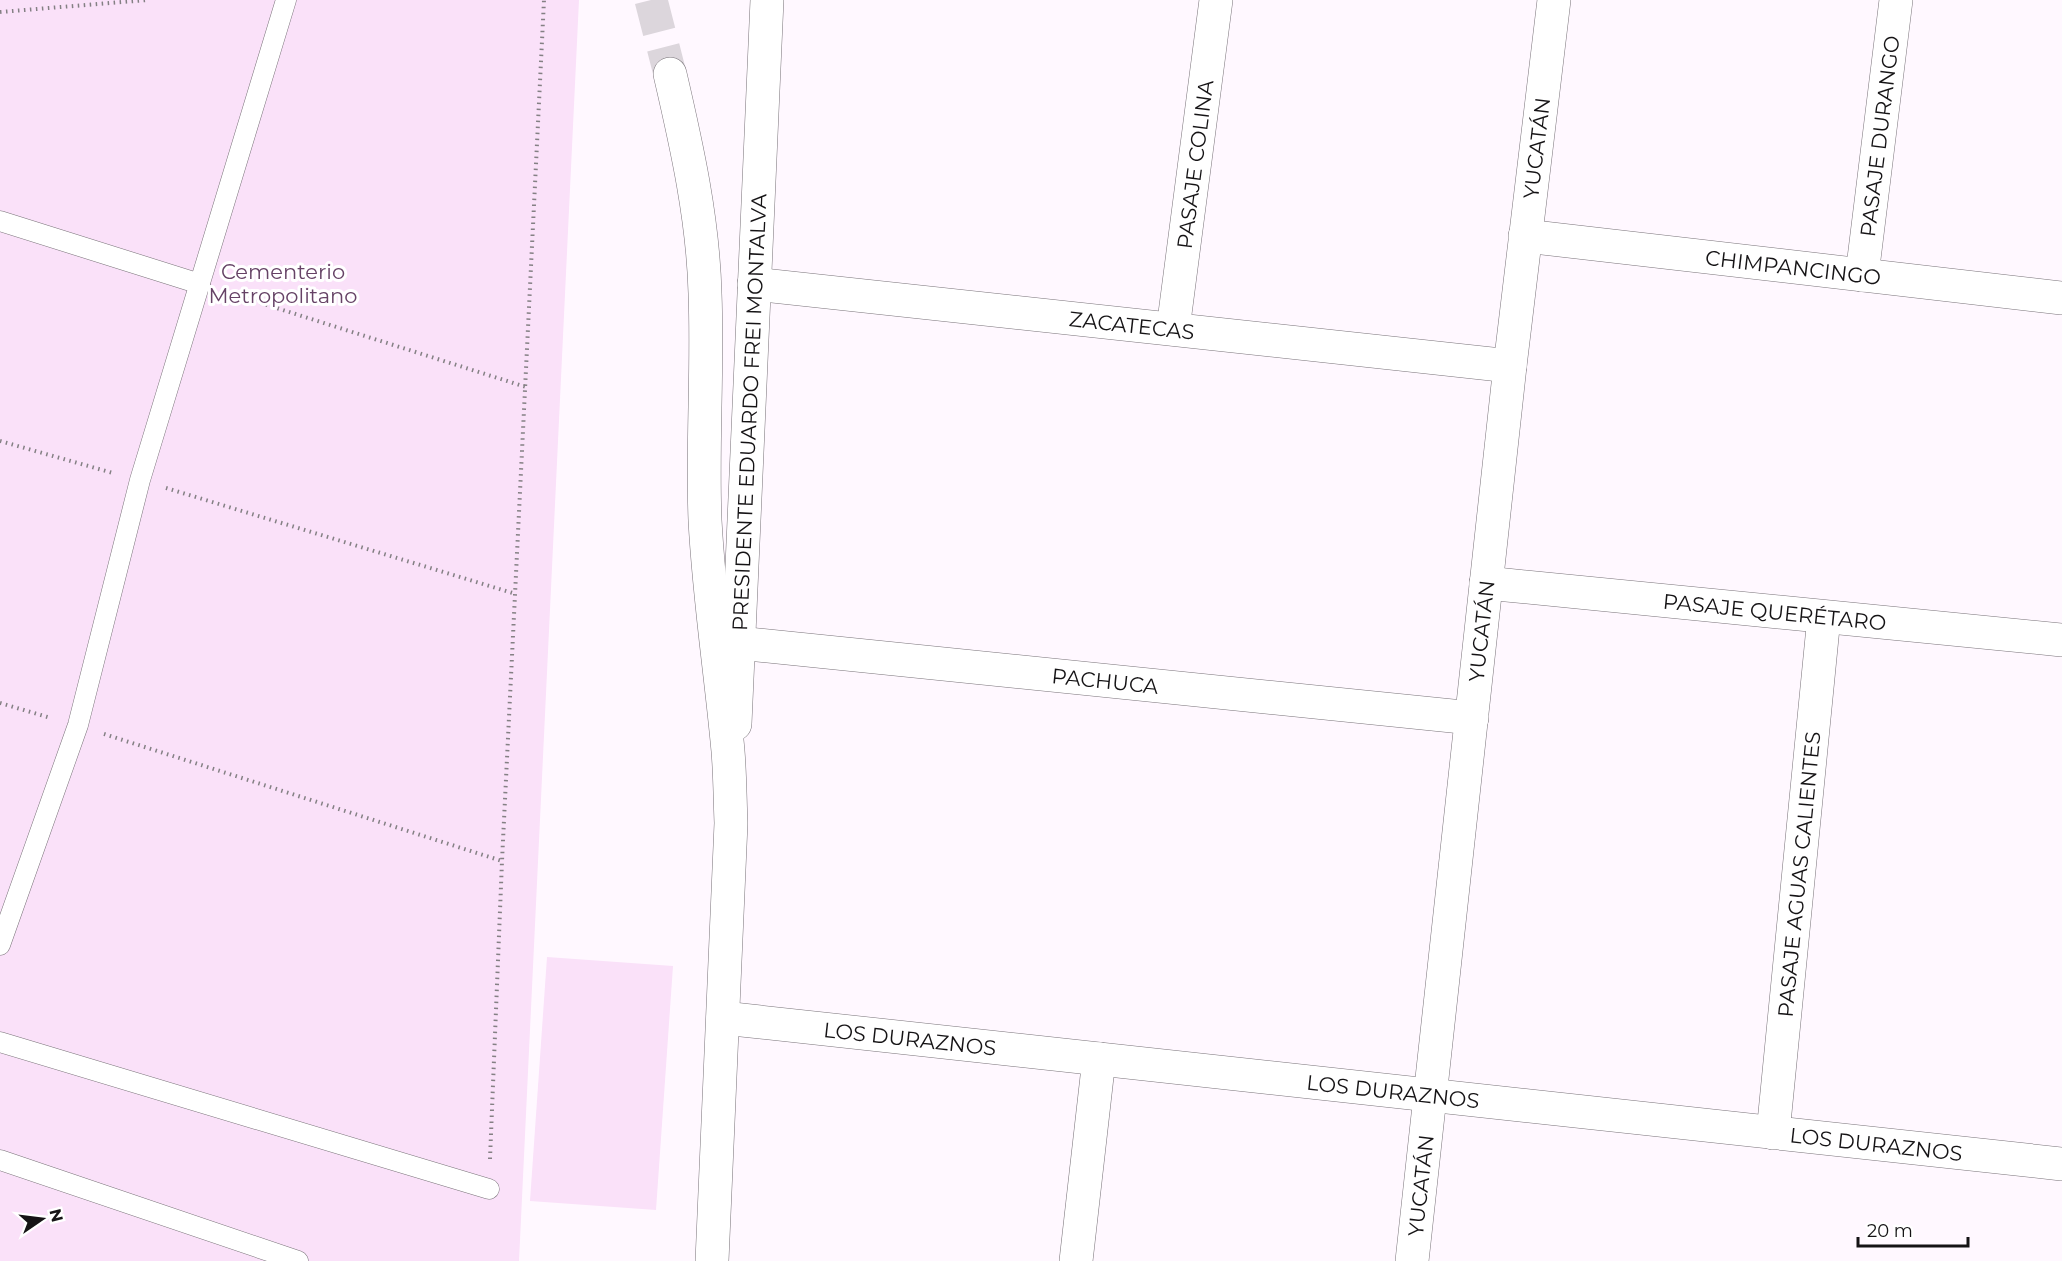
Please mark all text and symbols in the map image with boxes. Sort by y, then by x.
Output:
street label: PASAJE DURANGO [1854,34,1904,238]
street label: PASAJE COLINA [1171,77,1218,250]
street label: YUCATÁN [1518,96,1555,200]
street label: PRESIDENTE EDUARDO FREI MONTALVA [727,192,771,632]
street label: CHIMPANCINGO [1704,244,1882,290]
park label: Cementerio Metropolitano [209,259,357,308]
street label: ZACATECAS [1068,306,1196,344]
street label: YUCATÁN [1463,579,1499,683]
street label: PASAJE QUERÉTARO [1662,588,1887,635]
street label: PACHUCA [1050,663,1161,698]
street label: PASAJE AGUAS CALIENTES [1772,730,1825,1018]
street label: LOS DURAZNOS [822,1017,998,1060]
street label: LOS DURAZNOS [1305,1069,1481,1113]
street label: LOS DURAZNOS [1788,1122,1964,1166]
street label: YUCATÁN [1402,1133,1438,1238]
north arrow [12,1189,72,1249]
text: N [45,1207,67,1224]
scale bar [1858,1210,1968,1248]
text: 20 m [1867,1220,1913,1242]

